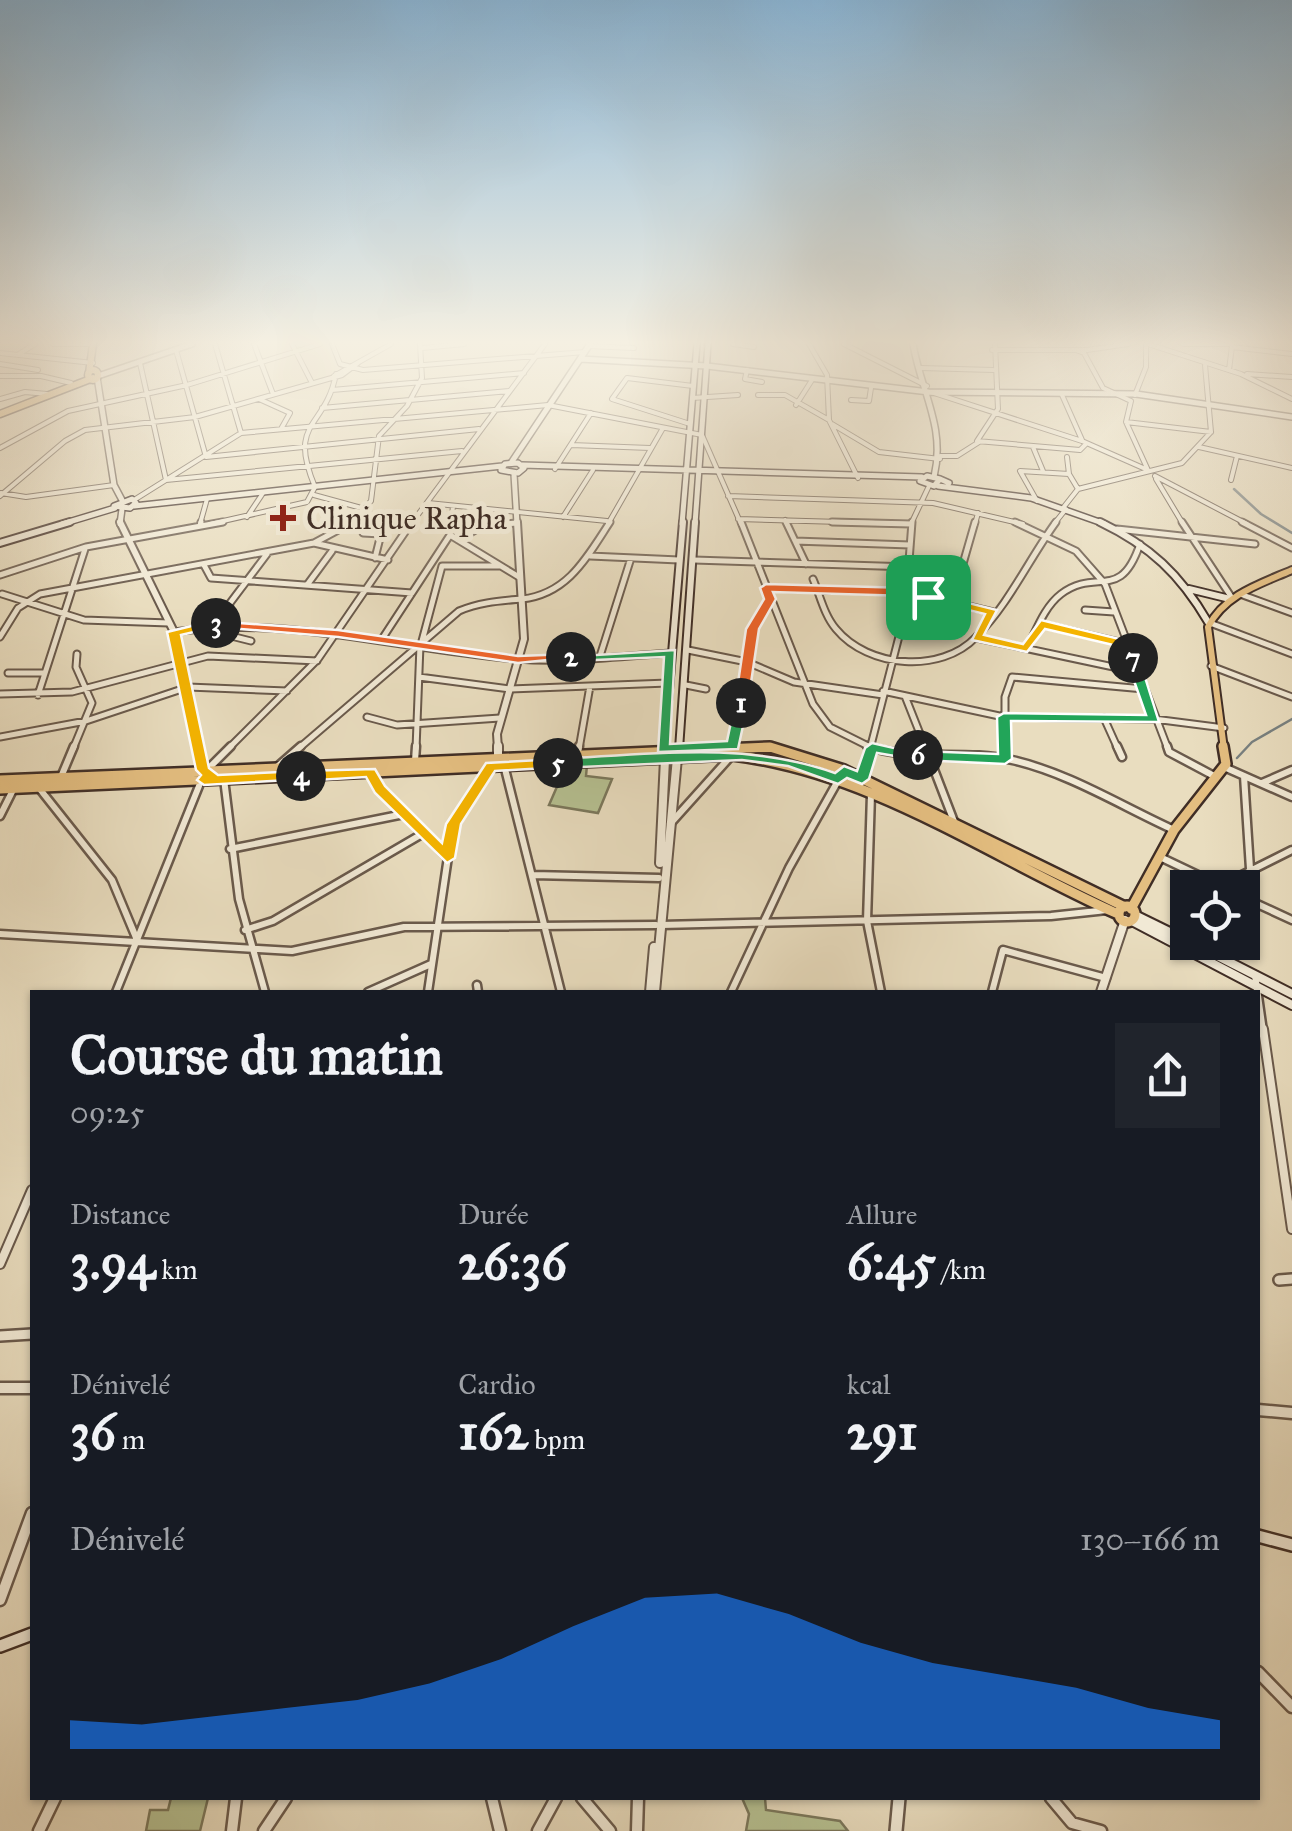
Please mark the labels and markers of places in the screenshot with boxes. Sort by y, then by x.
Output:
place label: Clinique Rapha [306,499,507,538]
marker: Clinique Rapha [270,505,296,531]
pin [886,555,971,640]
pin: 3 [191,598,241,648]
pin: 2 [546,632,596,682]
pin: 7 [1108,633,1158,683]
pin: 1 [716,678,766,728]
pin: 6 [893,730,943,780]
pin: 5 [533,738,583,788]
pin: 4 [276,751,326,801]

